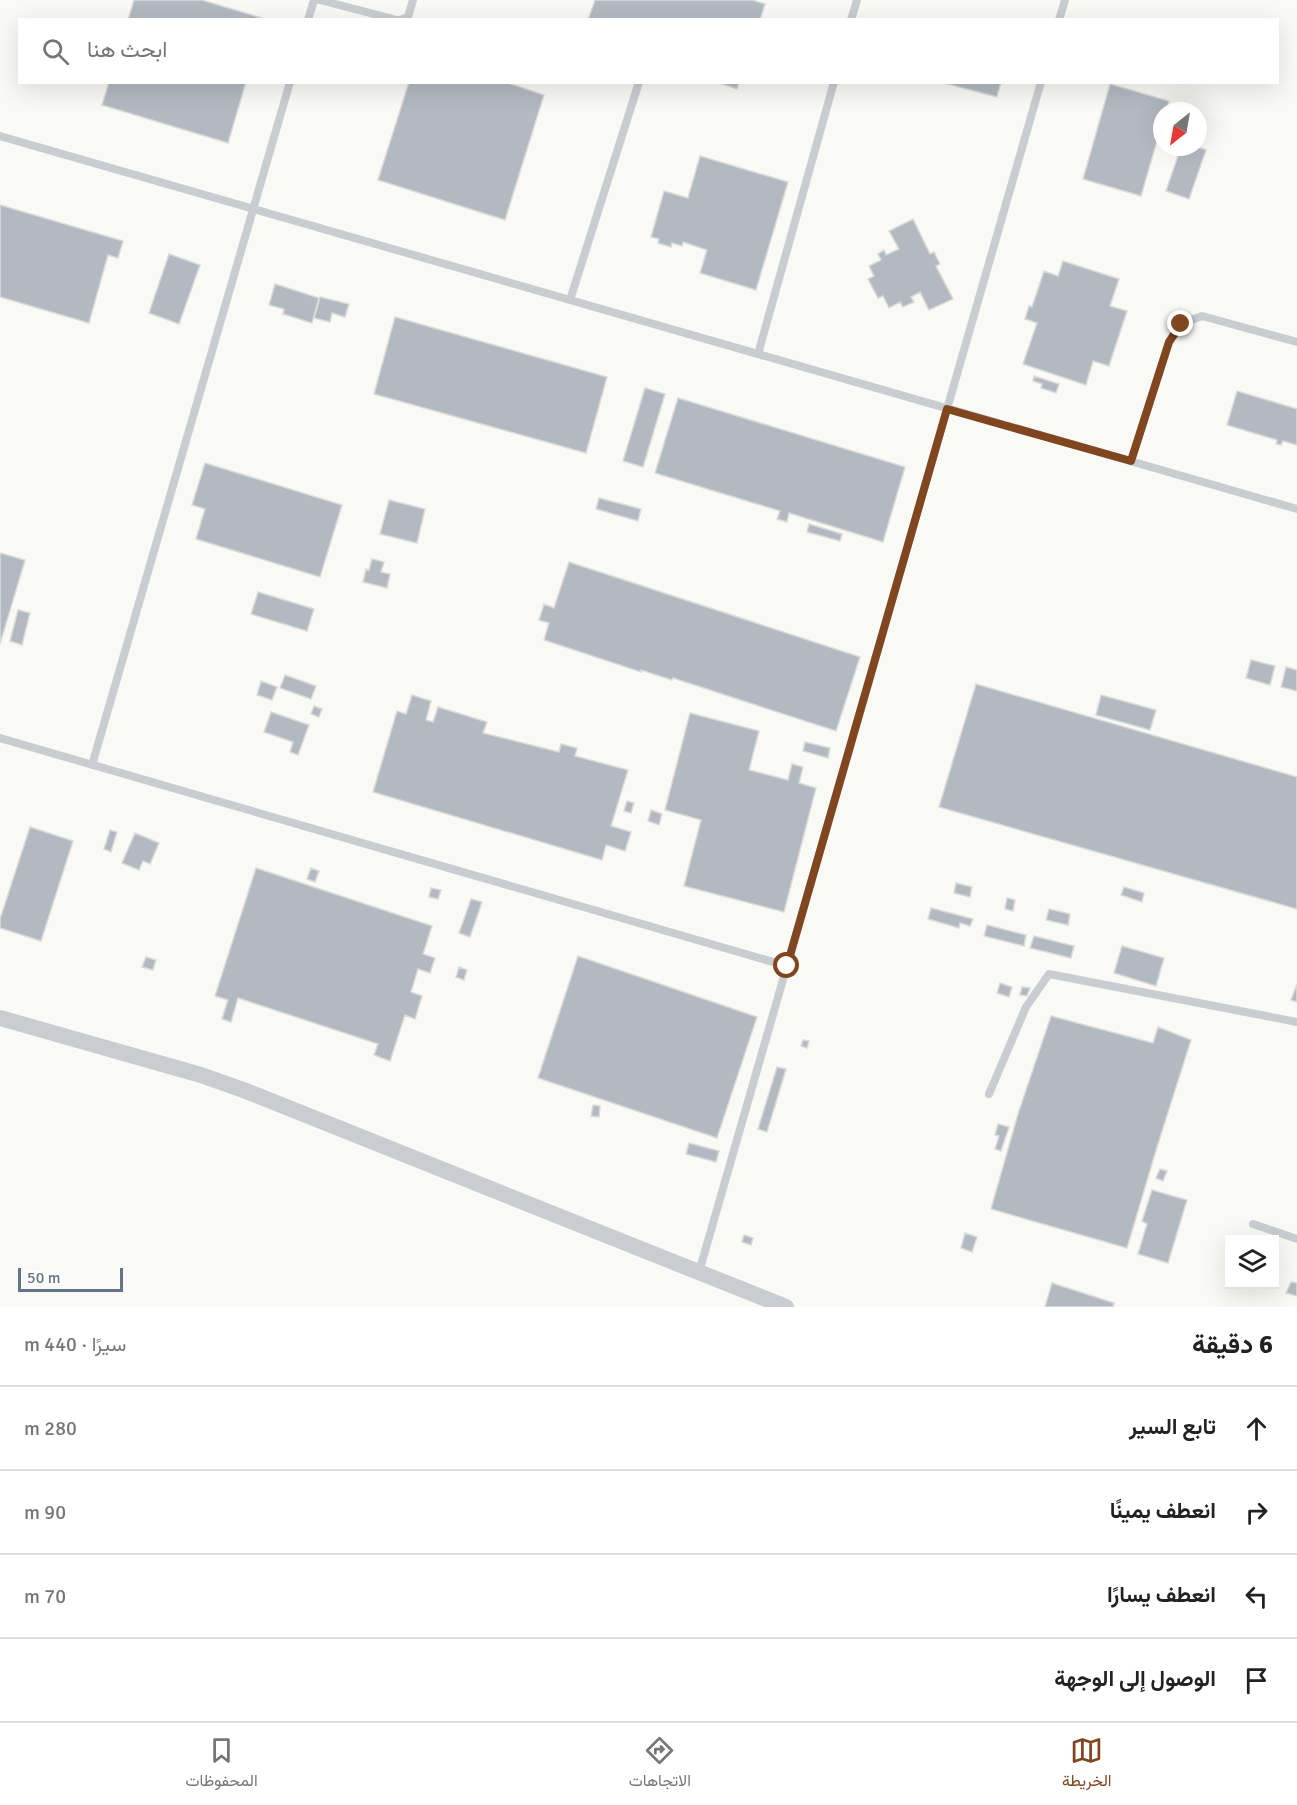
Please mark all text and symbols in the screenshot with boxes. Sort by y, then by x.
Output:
search box [18,18,1279,84]
icon: search [39,35,72,68]
text: ابحث هنا [87,36,167,63]
north arrow [1153,102,1207,156]
route end [1167,310,1193,336]
route start [773,952,799,978]
map controls [1225,1235,1279,1289]
button: layers [1225,1235,1279,1289]
scale bar [18,1265,123,1292]
text: 50 m [27,1268,61,1288]
text: 6 دقيقة [1192,1329,1273,1361]
text: سيرًا · 440 m [24,1332,126,1357]
icon: ahead [1240,1412,1273,1445]
text: تابع السير [1129,1413,1216,1440]
text: 280 m [24,1416,77,1441]
icon: right [1240,1496,1273,1529]
text: انعطف يمينًا [1110,1497,1216,1524]
text: 90 m [24,1500,66,1525]
icon: left [1240,1580,1273,1613]
text: انعطف يسارًا [1107,1581,1216,1608]
text: 70 m [24,1584,66,1609]
icon: arrive [1240,1664,1273,1697]
text: الوصول إلى الوجهة [1054,1665,1216,1692]
tab: المحفوظات [186,1734,258,1795]
tab: الاتجاهات [629,1734,691,1795]
tab: الخريطة [1062,1734,1111,1795]

